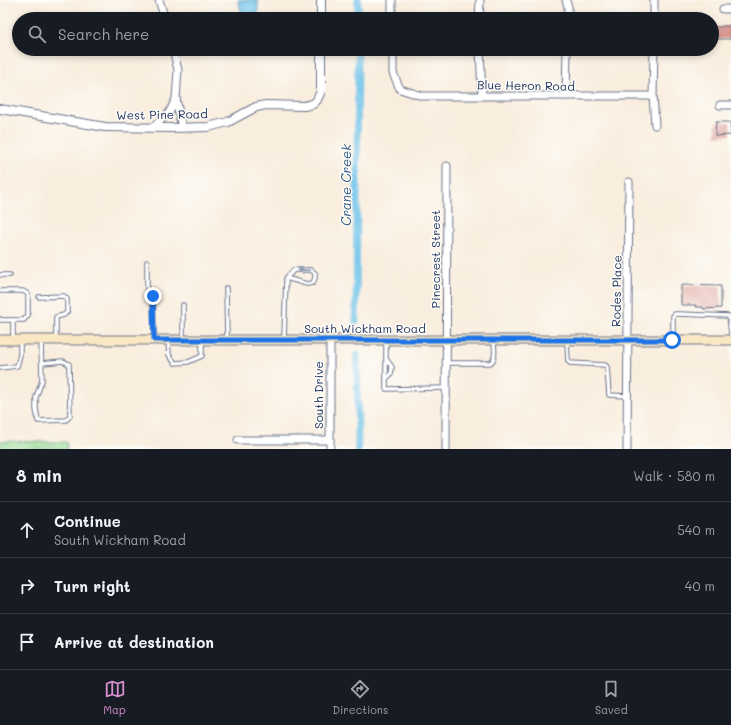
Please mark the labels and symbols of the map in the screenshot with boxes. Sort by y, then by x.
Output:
street label: Blue Heron Road [477,76,575,94]
street label: West Pine Road [116,105,208,123]
water label: Crane Creek [337,143,354,226]
street label: Pinecrest Street [427,210,443,308]
street label: Rodes Place [607,255,625,327]
one-way arrow [298,267,311,274]
route end [144,287,162,305]
street label: South Wickham Road [304,320,426,336]
route start [663,331,681,349]
street label: South Drive [310,361,326,429]

